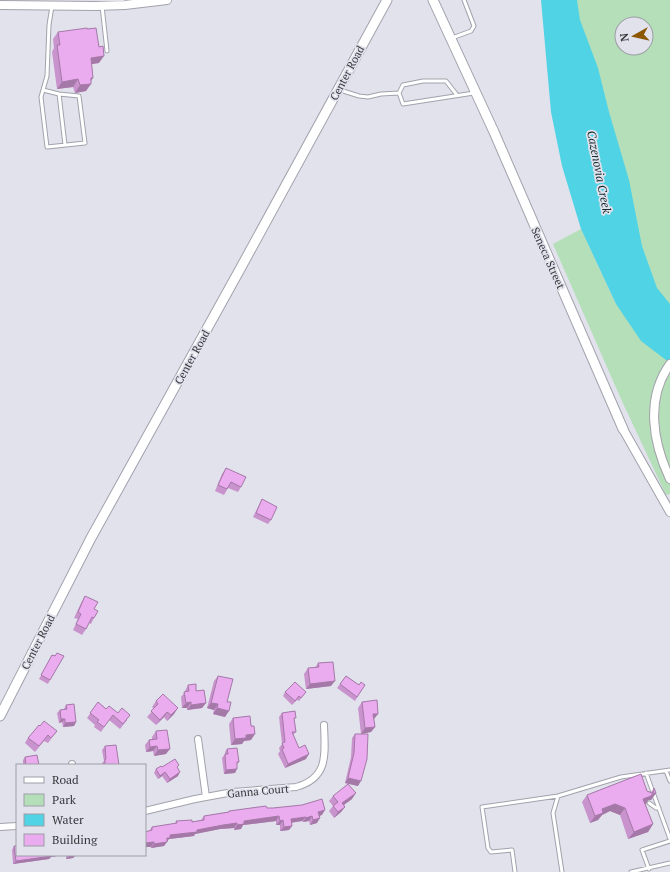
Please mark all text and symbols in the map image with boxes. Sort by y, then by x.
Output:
north arrow [614,16,654,56]
text: N [616,32,632,42]
street label: Center Road [327,43,367,103]
water label: Cazenovia Creek [584,129,615,215]
street label: Seneca Street [528,225,568,291]
street label: Center Road [171,327,213,387]
street label: Center Road [18,612,58,672]
legend [16,764,146,856]
text: Road [52,772,79,787]
street label: Ganna Court [227,781,289,801]
text: Park [52,792,77,807]
text: Water [52,812,84,827]
text: Building [52,832,98,847]

